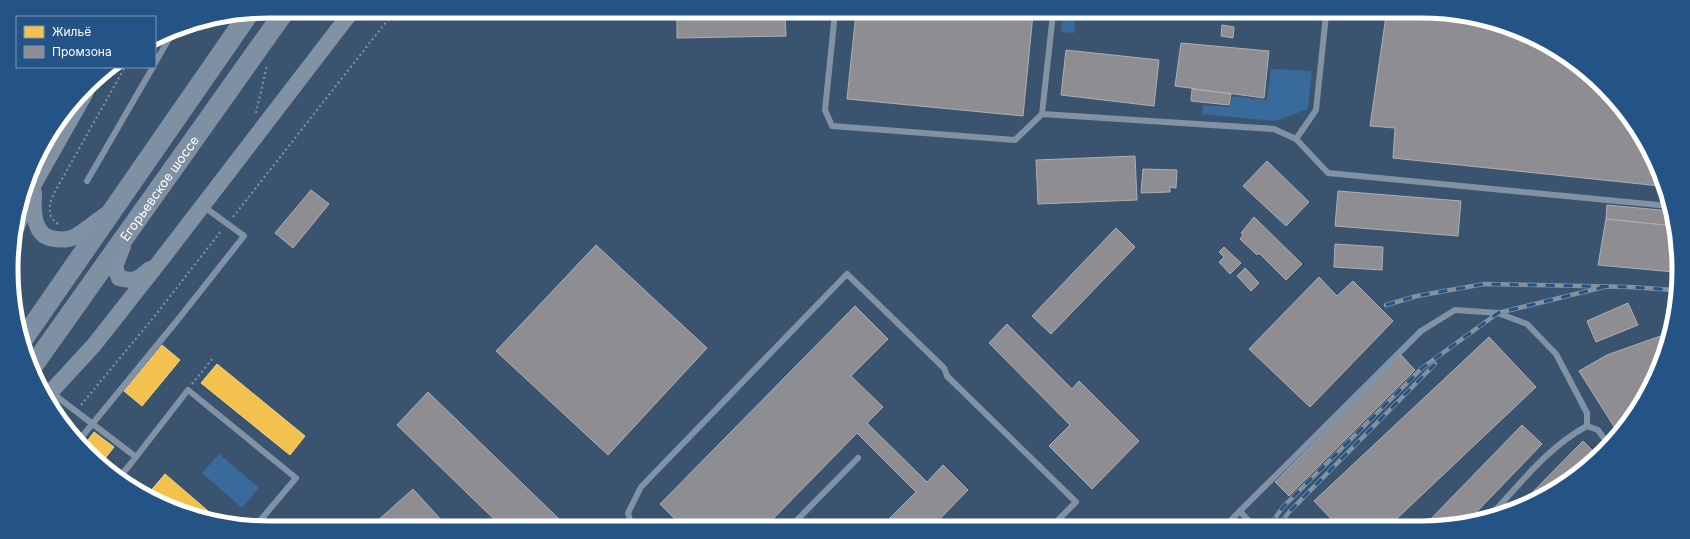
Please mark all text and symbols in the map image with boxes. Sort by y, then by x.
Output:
legend [16,16,156,68]
text: Жильё [52,24,91,39]
text: Промзона [52,44,112,59]
street label: Егорьевское шоссе [116,132,202,244]

